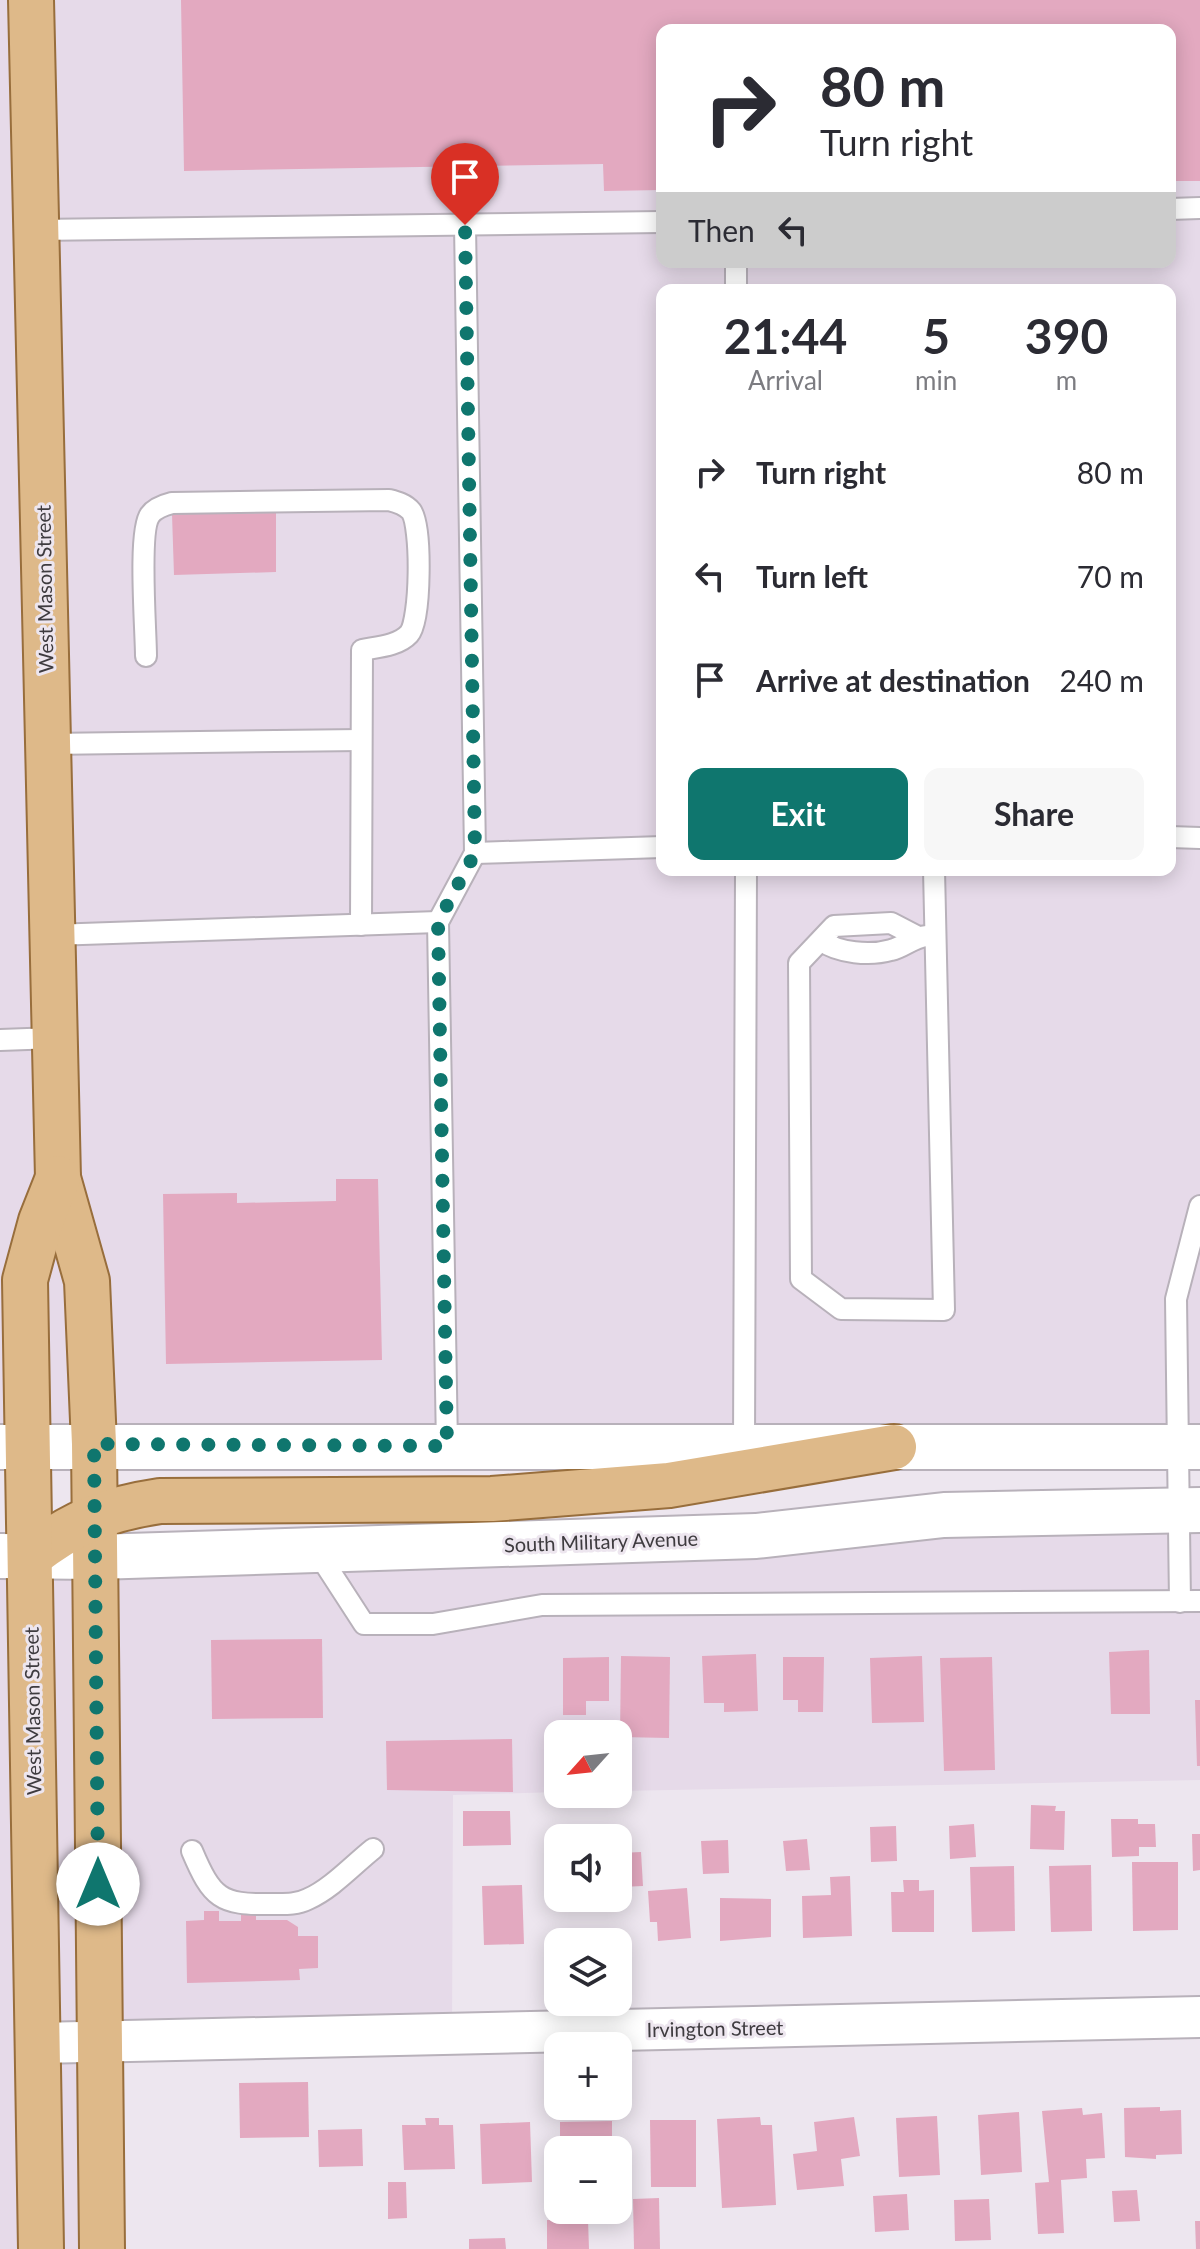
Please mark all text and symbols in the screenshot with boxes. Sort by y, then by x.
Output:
text: 80 m [820,52,945,119]
icon: right [688,56,792,160]
text: Turn right [820,120,973,164]
pin [431,143,499,225]
icon: arrive [443,155,487,199]
icon: left [771,208,815,252]
text: Then [688,212,755,248]
text: 21:44 [724,307,847,364]
text: 5 [922,307,950,364]
text: 390 [1025,307,1108,364]
text: Arrival [748,364,823,396]
text: min [915,364,957,396]
text: m [1056,364,1077,396]
icon: right [688,450,732,494]
text: Turn right [756,454,886,490]
text: 80 m [1077,454,1144,490]
street label: West Mason Street [31,505,57,673]
icon: left [688,554,732,598]
text: Turn left [756,558,868,594]
text: 70 m [1077,558,1144,594]
icon: arrive [688,658,732,702]
text: Arrive at destination [756,662,1030,698]
text: 240 m [1059,662,1144,698]
button: Exit [688,768,908,860]
button: Share [924,768,1144,860]
street label: South Military Avenue [503,1526,699,1556]
street label: West Mason Street [19,1627,45,1795]
north arrow [544,1720,632,1808]
map controls [544,1720,632,2224]
button: sound [544,1824,632,1912]
position arrow [56,1842,140,1926]
button: layers [544,1928,632,2016]
street label: Irvington Street [646,2015,784,2041]
button: + [544,2032,632,2120]
button: − [544,2136,632,2224]

